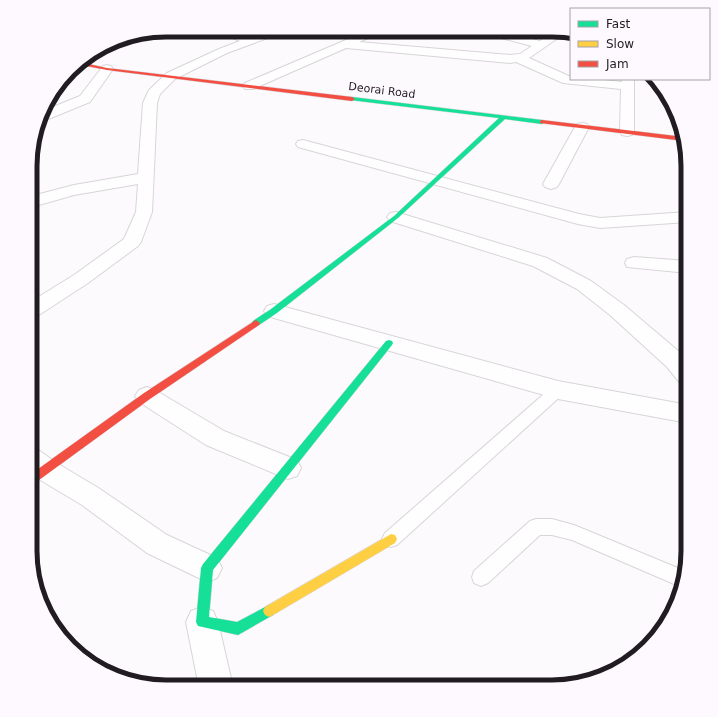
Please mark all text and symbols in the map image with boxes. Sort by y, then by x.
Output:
legend [570,8,710,80]
text: Fast [606,17,630,31]
text: Slow [606,37,634,51]
text: Jam [605,57,629,71]
street label: Deorai Road [348,80,416,101]

